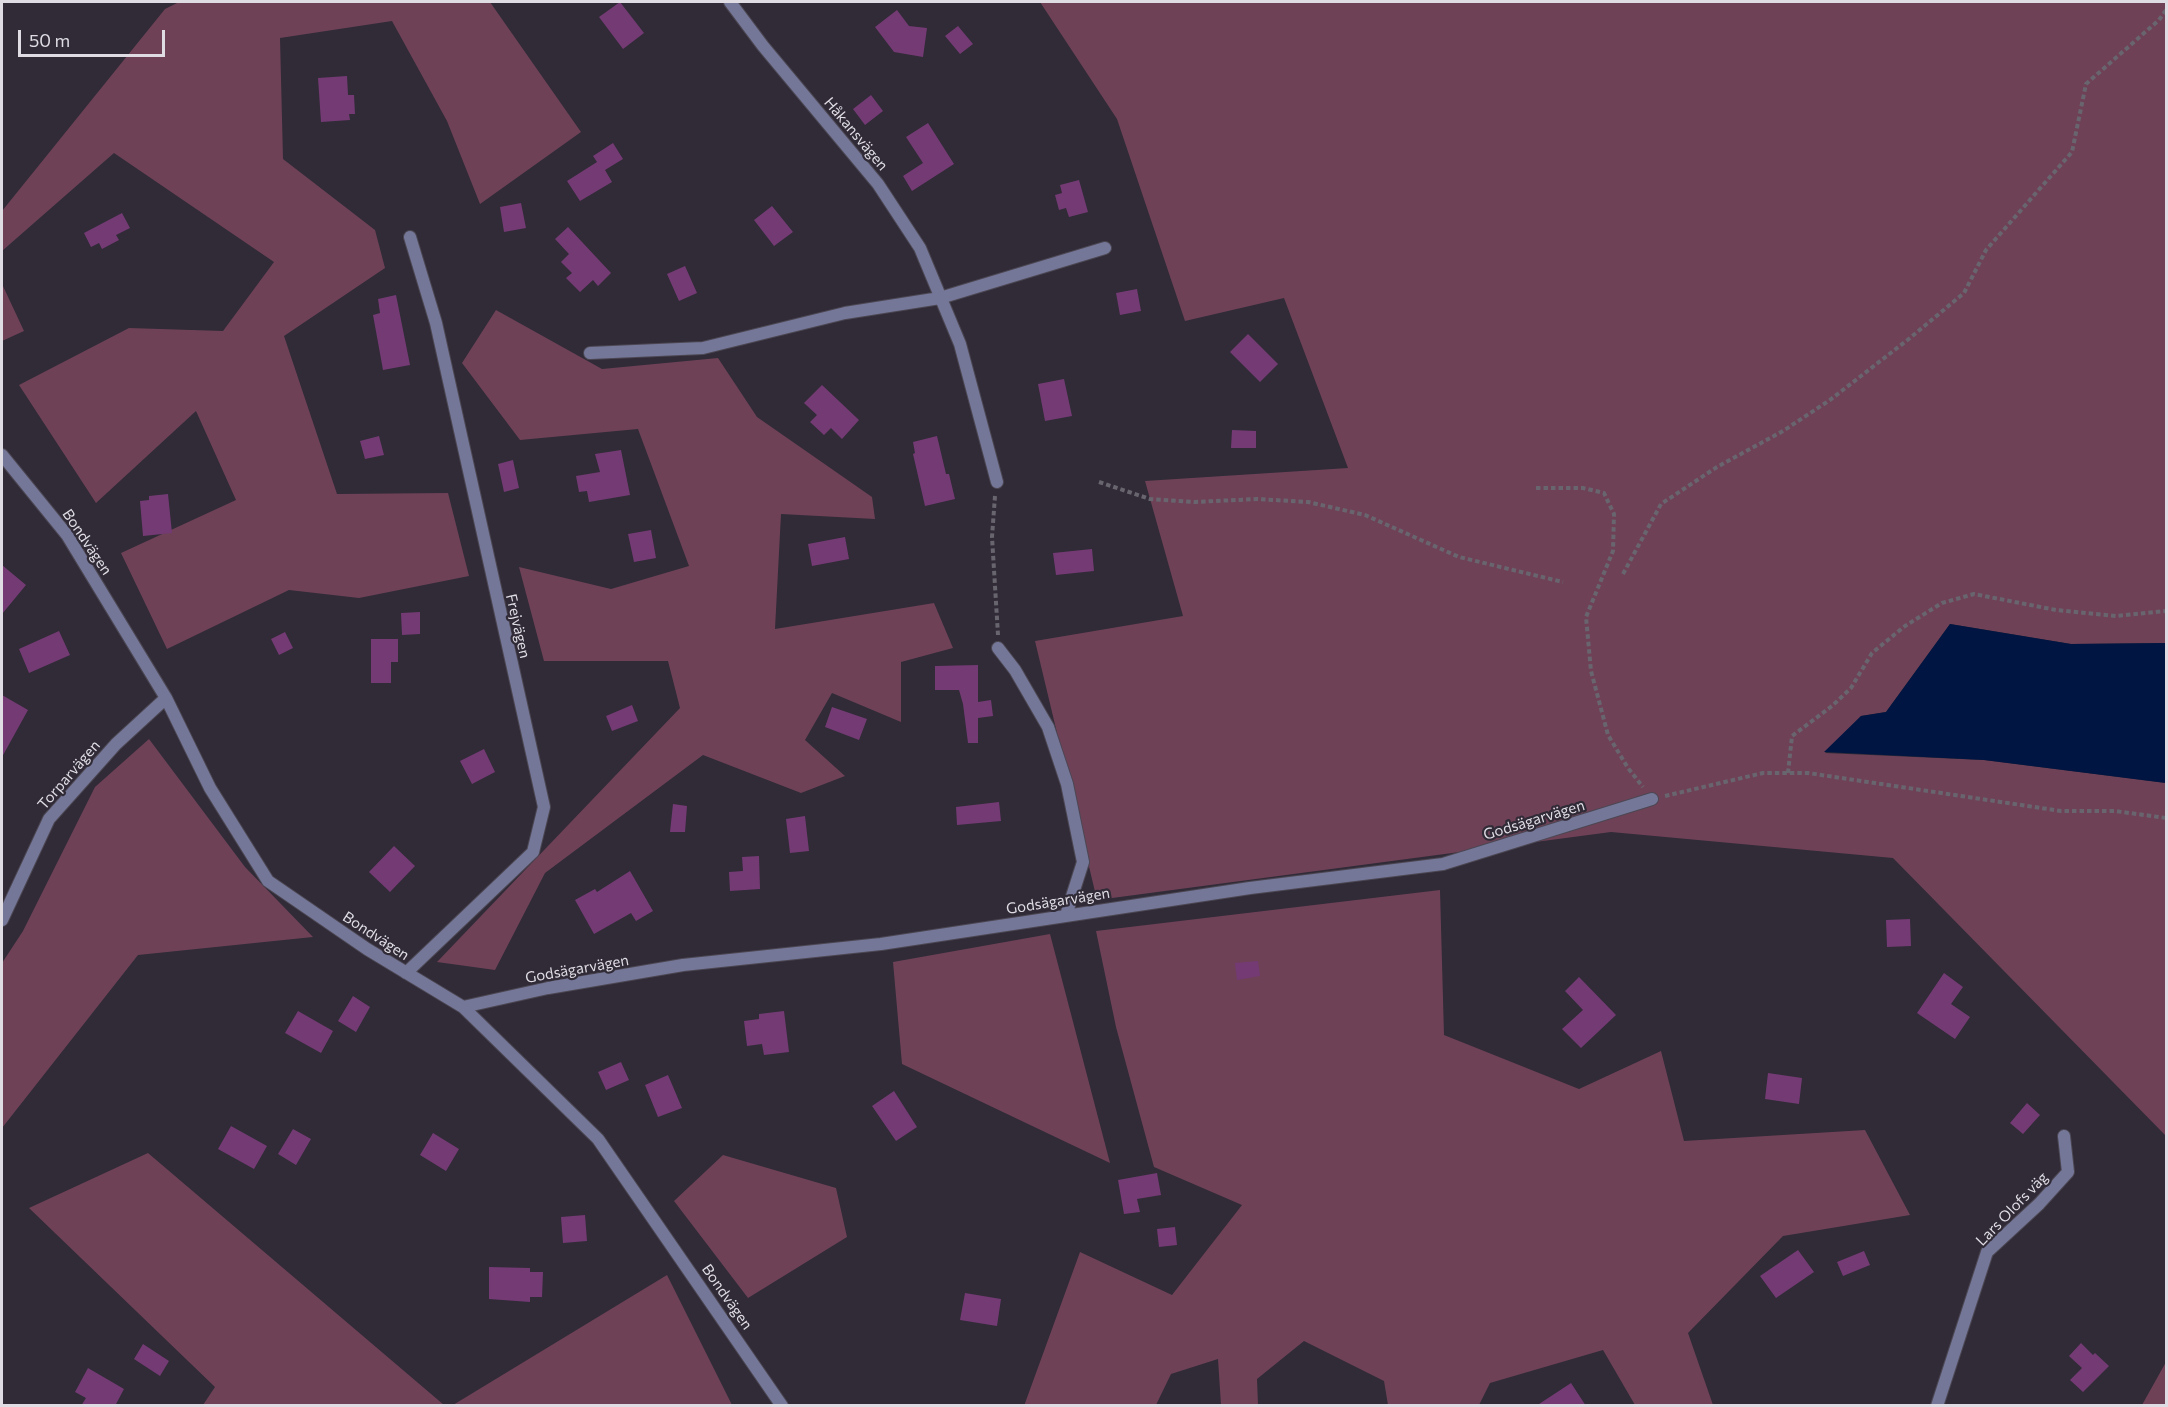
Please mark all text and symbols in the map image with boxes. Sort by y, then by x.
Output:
scale bar [21,18,168,56]
text: 50 m [29,29,70,51]
street label: Håkansvägen [820,94,892,174]
street label: Bondvägen [58,506,116,578]
street label: Frejvägen [502,592,534,660]
street label: Torparvägen [34,737,104,813]
street label: Godsägarvägen [1481,796,1587,844]
street label: Godsägarvägen [1005,884,1111,918]
street label: Bondvägen [339,908,413,964]
street label: Godsägarvägen [524,951,630,987]
street label: Lars Olofs väg [1972,1168,2052,1250]
street label: Bondvägen [698,1261,756,1333]

